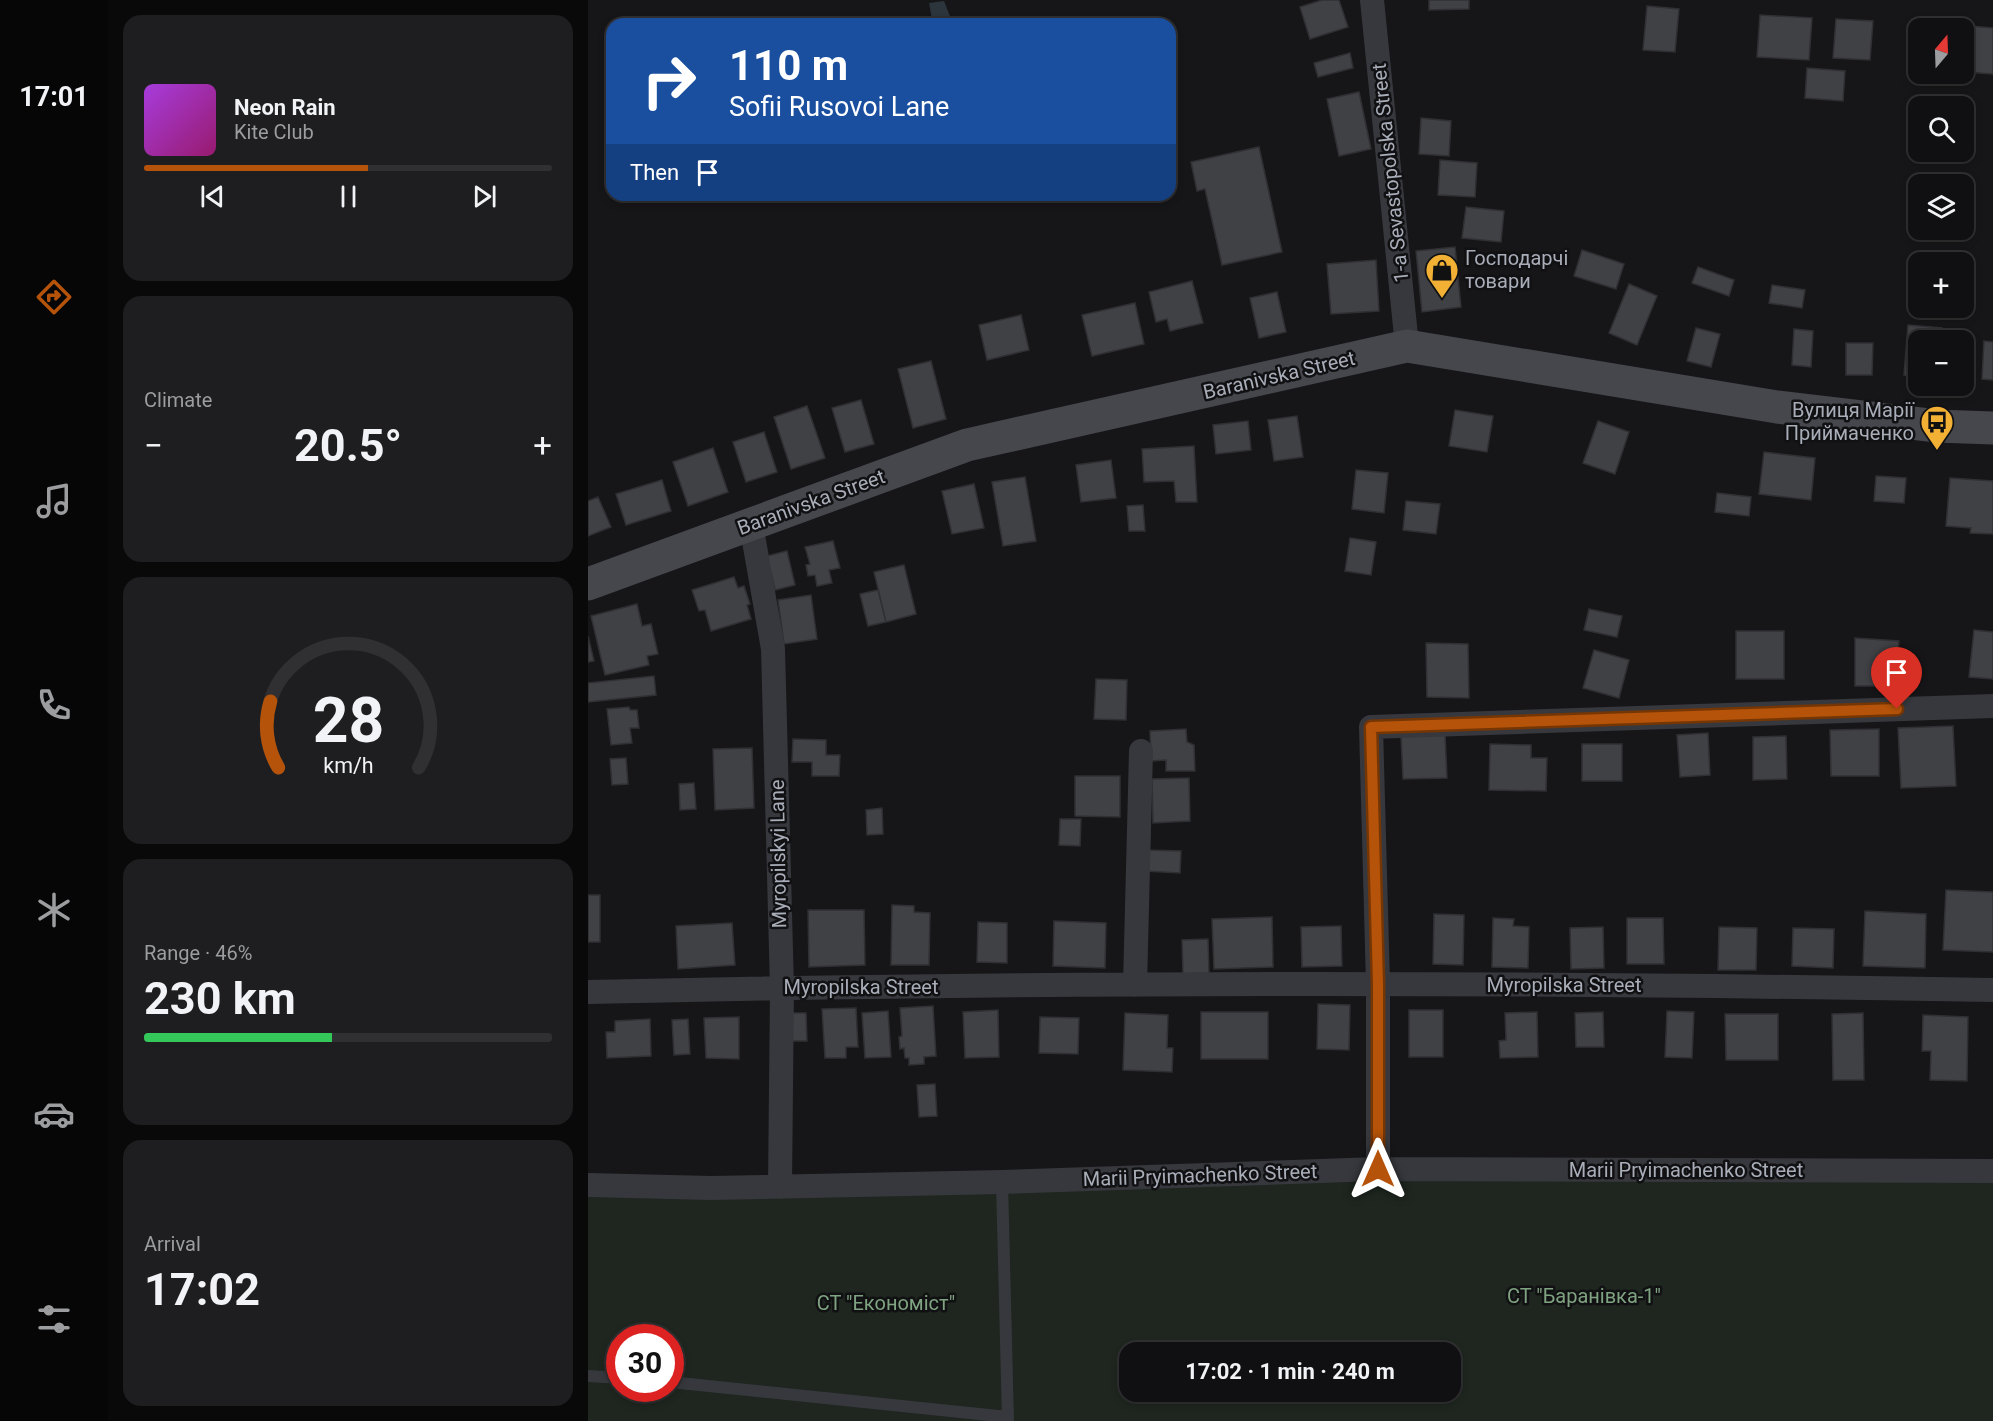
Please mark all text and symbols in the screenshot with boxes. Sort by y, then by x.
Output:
north arrow [1908,18,1974,84]
map controls [1908,18,1974,396]
text: 110 m [729,41,848,90]
icon: right [630,42,708,120]
street label: 1-a Sevastopolska Street [1367,62,1413,284]
text: 17:01 [19,81,89,113]
text: Sofii Rusovoi Lane [729,91,949,123]
text: Neon Rain [234,95,336,120]
button: search [1908,96,1974,162]
text: Kite Club [234,120,314,144]
icon: arrive [691,156,724,189]
text: Then [630,160,679,185]
button: layers [1908,174,1974,240]
icon: previous [196,180,229,213]
icon: pause [332,180,365,213]
icon: next [468,180,501,213]
place label: Господарчі товари [1465,246,1568,293]
shop icon: Господарчі товари [1424,252,1460,299]
button: + [1908,252,1974,318]
icon: directions [33,276,75,318]
button: − [1908,330,1974,396]
street label: Baranivska Street [1201,346,1357,404]
text: Climate [144,388,212,412]
place label: Вулиця Марії Приймаченко [1785,398,1915,445]
bus stop icon: Вулиця Марії Приймаченко [1919,404,1955,451]
text: 20.5° [294,419,402,472]
text: − [144,426,163,465]
text: + [533,426,552,465]
street label: Baranivska Street [734,464,888,540]
icon: music [33,480,75,522]
pin [1871,647,1922,709]
icon: arrive [1880,656,1913,689]
icon: phone [33,684,75,726]
text: 28 [312,684,384,757]
text: km/h [323,753,373,778]
street label: Myropilskyi Lane [765,779,791,929]
icon: climate [33,889,75,931]
text: Range · 46% [144,941,252,965]
text: 230 km [144,972,296,1025]
street label: Myropilska Street [1487,973,1641,997]
street label: Myropilska Street [784,975,938,999]
icon: car [33,1093,75,1135]
position arrow [1346,1137,1410,1201]
street label: Marii Pryimachenko Street [1569,1158,1803,1182]
street label: Marii Pryimachenko Street [1082,1159,1318,1191]
text: Arrival [144,1232,201,1256]
text: 17:02 [144,1263,260,1316]
park label: СТ "Баранівка-1" [1507,1284,1661,1308]
park label: СТ "Економіст" [817,1291,955,1315]
icon: filters [33,1298,75,1340]
speed limit sign: 30 [606,1324,684,1402]
text: 17:02 · 1 min · 240 m [1185,1359,1395,1384]

